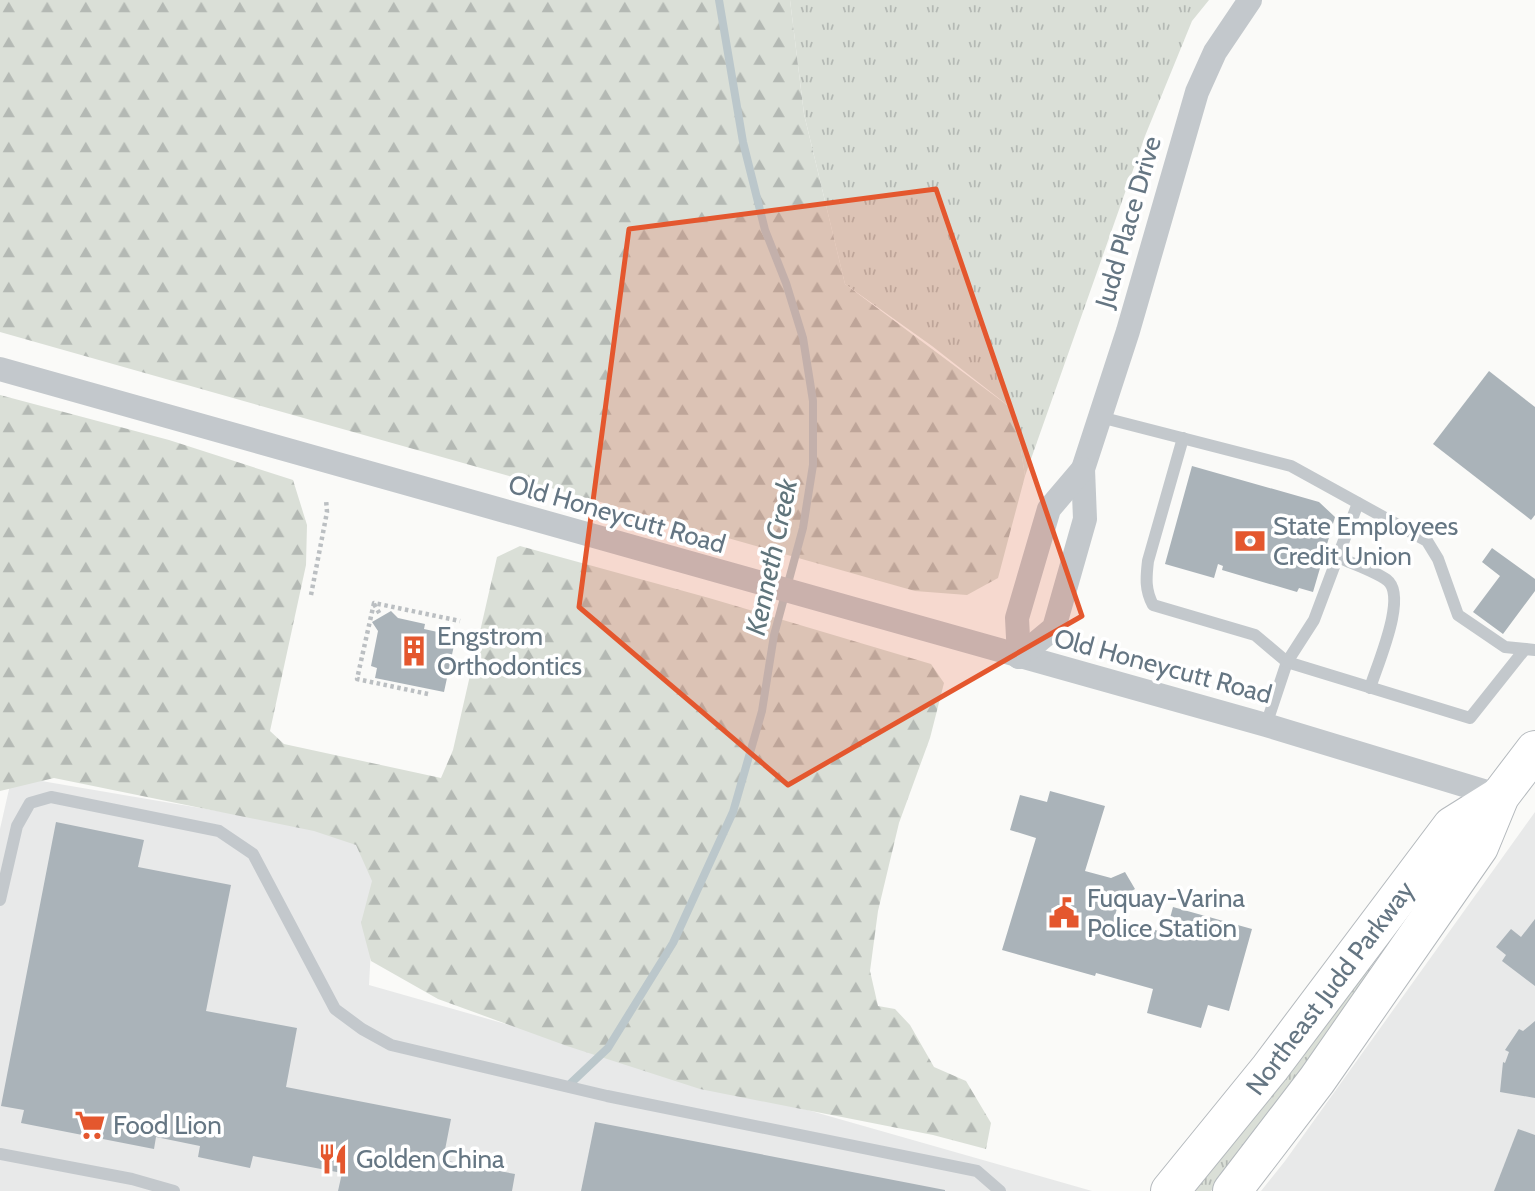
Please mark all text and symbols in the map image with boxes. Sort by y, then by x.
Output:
street label: Judd Place Drive [1088,132,1168,313]
street label: Old Honeycutt Road [505,468,729,560]
water label: Kenneth Creek [738,475,804,638]
place label: State Employees Credit Union [1273,510,1459,572]
bank icon: State Employees Credit Union [1233,524,1267,558]
place label: Engstrom Orthodontics [437,620,582,682]
street label: Old Honeycutt Road [1051,622,1275,710]
building icon: Engstrom Orthodontics [397,634,431,668]
street label: Northeast Judd Parkway [1239,875,1421,1101]
place label: Fuquay-Varina Police Station [1087,882,1246,944]
public building icon: Fuquay-Varina Police Station [1047,896,1081,930]
supermarket icon: Food Lion [73,1108,107,1142]
place label: Food Lion [113,1109,222,1141]
restaurant icon: Golden China [316,1142,350,1176]
place label: Golden China [356,1143,505,1175]

